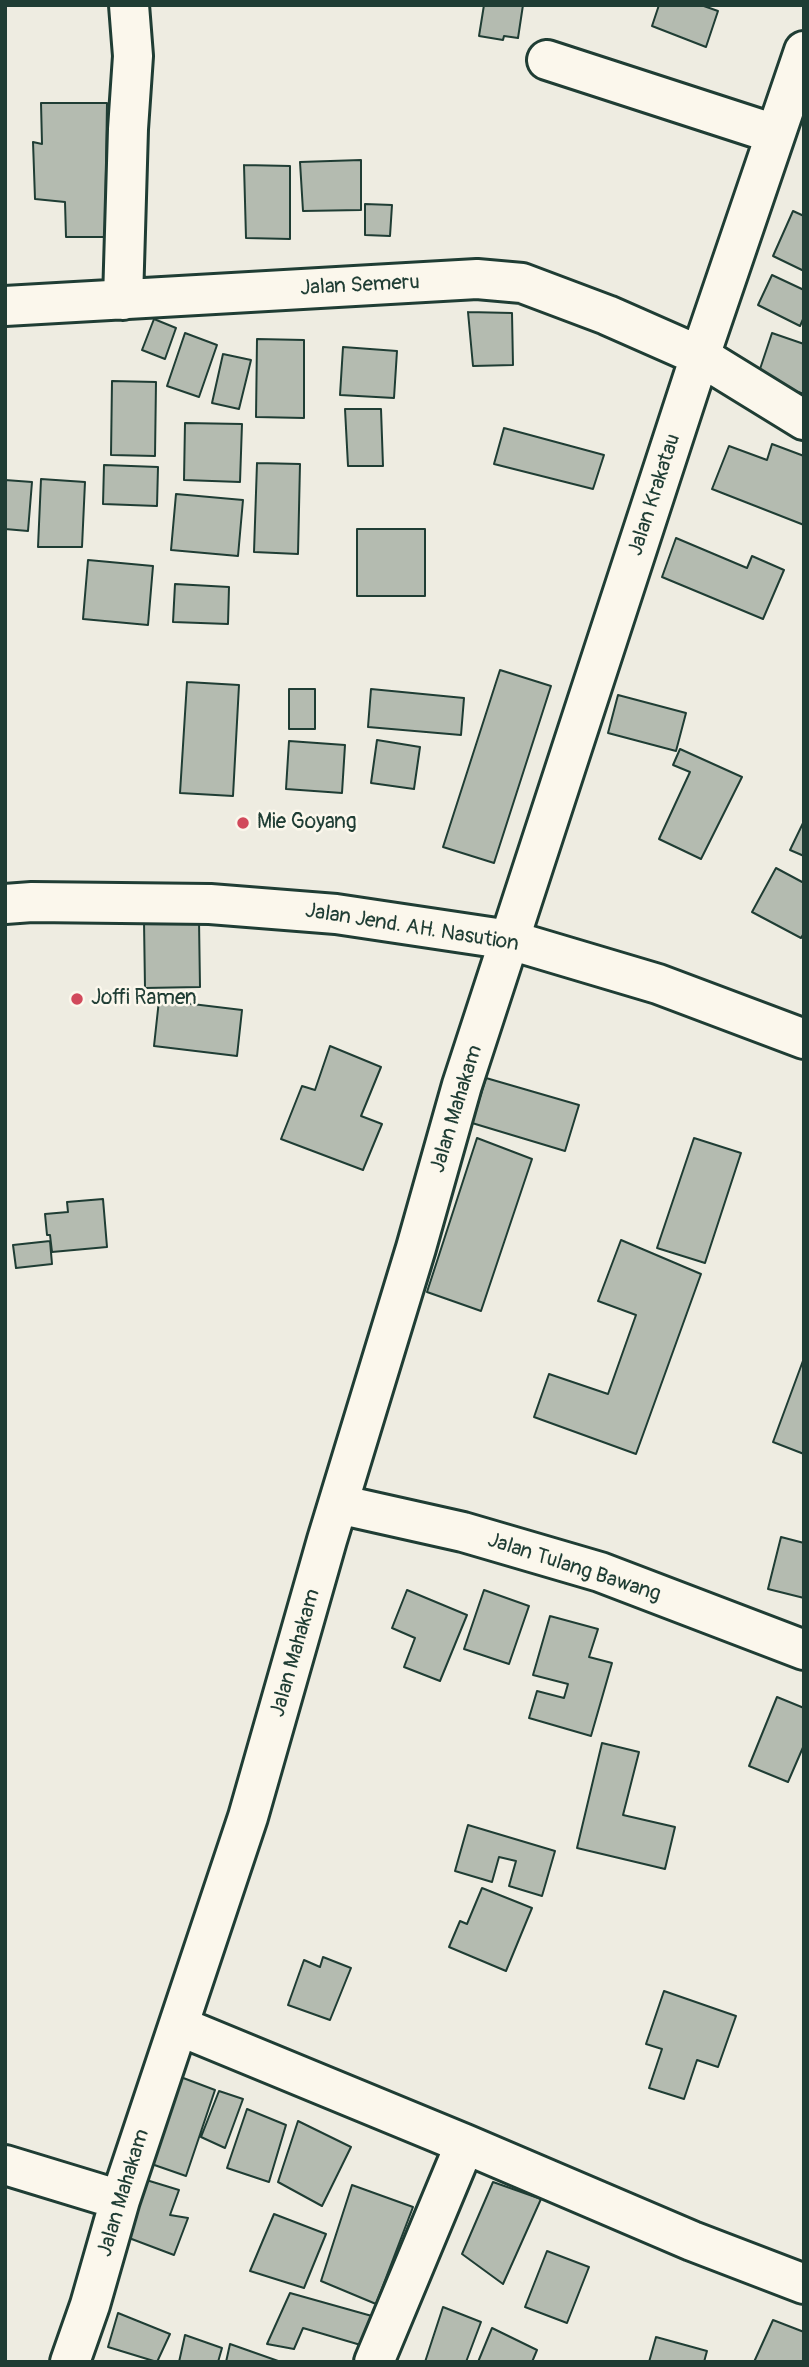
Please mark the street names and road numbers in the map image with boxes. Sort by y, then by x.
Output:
street label: Jalan Semeru [299,270,421,302]
street label: Jalan Krakatau [623,431,687,559]
street label: Jalan Jend. AH. Nasution [303,899,521,957]
street label: Jalan Mahakam [426,1042,488,1176]
street label: Jalan Tulang Bawang [484,1528,664,1608]
street label: Jalan Mahakam [266,1586,326,1720]
street label: Jalan Mahakam [93,2126,155,2260]

